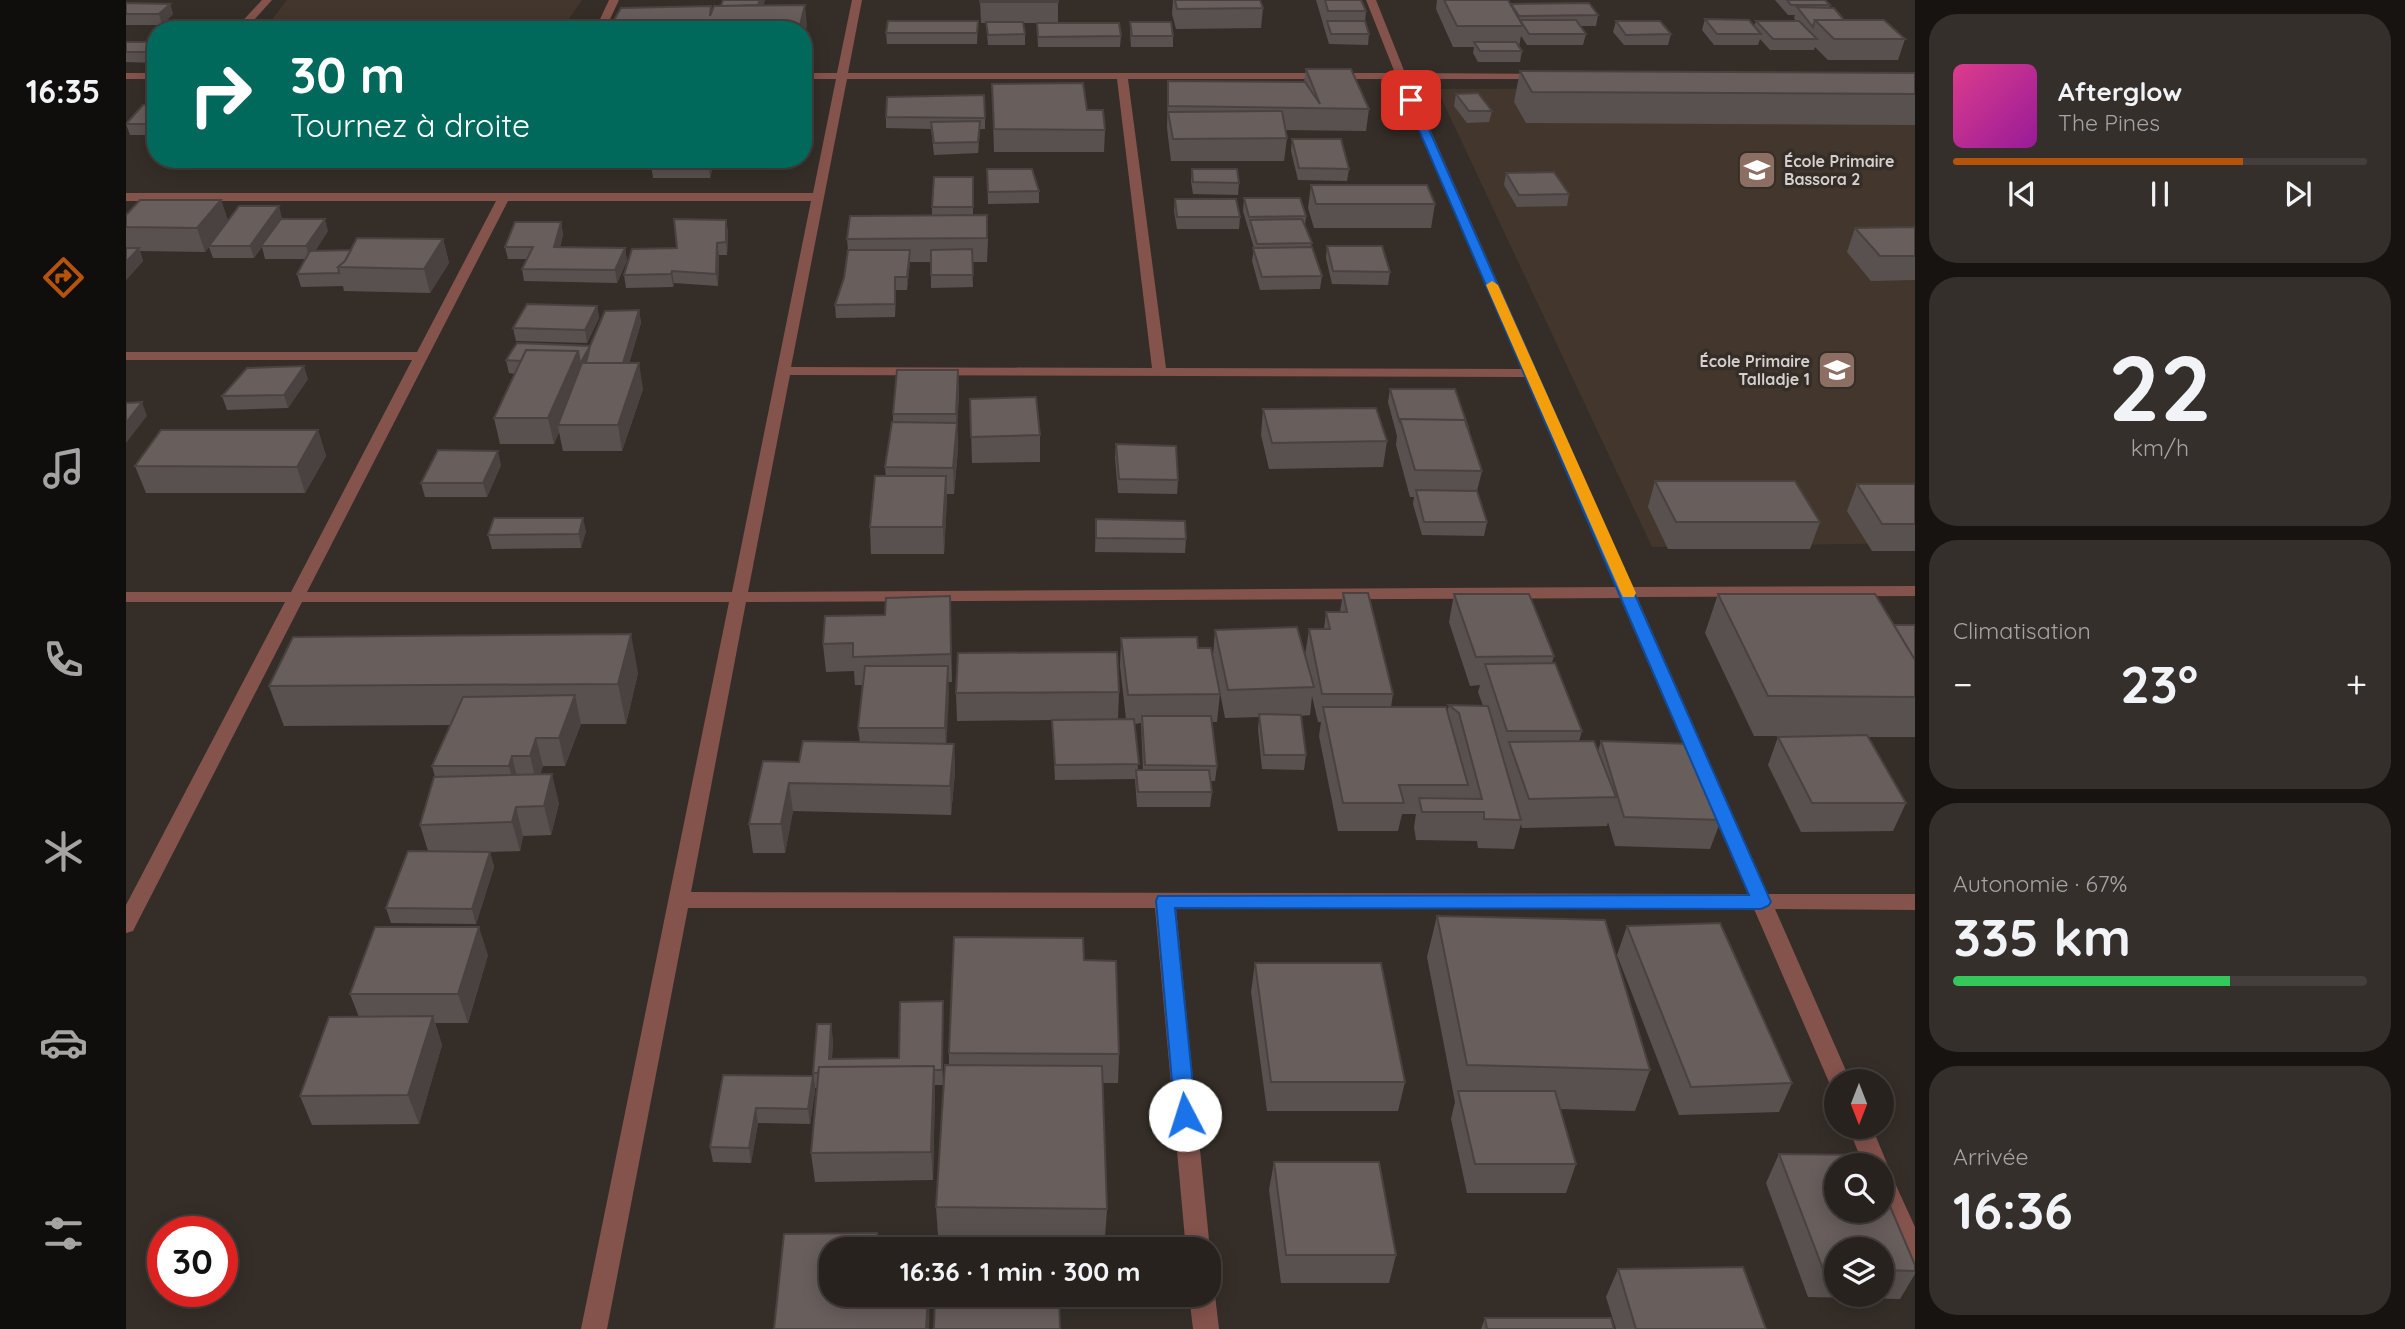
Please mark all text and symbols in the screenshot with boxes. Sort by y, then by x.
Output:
text: 30 m [290,44,405,105]
icon: right [175,49,266,140]
pin [1381,70,1441,130]
text: 16:35 [26,71,100,111]
text: Afterglow [2058,75,2182,108]
icon: arrive [1392,81,1430,119]
text: Tournez à droite [290,105,530,145]
text: The Pines [2058,108,2160,137]
school or university icon: École Primaire Bassora 2 [1736,149,1778,191]
place label: École Primaire Bassora 2 [1784,151,1895,189]
icon: previous [2003,175,2041,213]
icon: pause [2141,175,2179,213]
icon: next [2279,175,2317,213]
icon: directions [39,253,88,302]
text: 22 [2108,330,2212,444]
school or university icon: École Primaire Talladje 1 [1816,349,1858,391]
place label: École Primaire Talladje 1 [1699,351,1810,389]
text: km/h [2131,433,2189,462]
icon: music [39,444,88,493]
text: Climatisation [1953,616,2091,645]
icon: phone [39,635,88,684]
text: 23° [2120,651,2198,716]
text: − [1953,660,1973,708]
text: + [2346,660,2367,708]
icon: climate [39,827,88,876]
text: Autonomie · 67% [1953,869,2127,898]
text: 335 km [1953,904,2131,969]
icon: car [39,1018,88,1067]
north arrow [1824,1069,1894,1139]
map controls [1824,1069,1894,1307]
position arrow [1148,1078,1222,1152]
text: Arrivée [1953,1142,2029,1171]
button: search [1824,1153,1894,1223]
text: 16:36 [1953,1177,2073,1242]
icon: filters [39,1209,88,1258]
speed limit sign: 30 [147,1216,238,1307]
button: layers [1824,1237,1894,1307]
text: 16:36 · 1 min · 300 m [900,1255,1140,1288]

